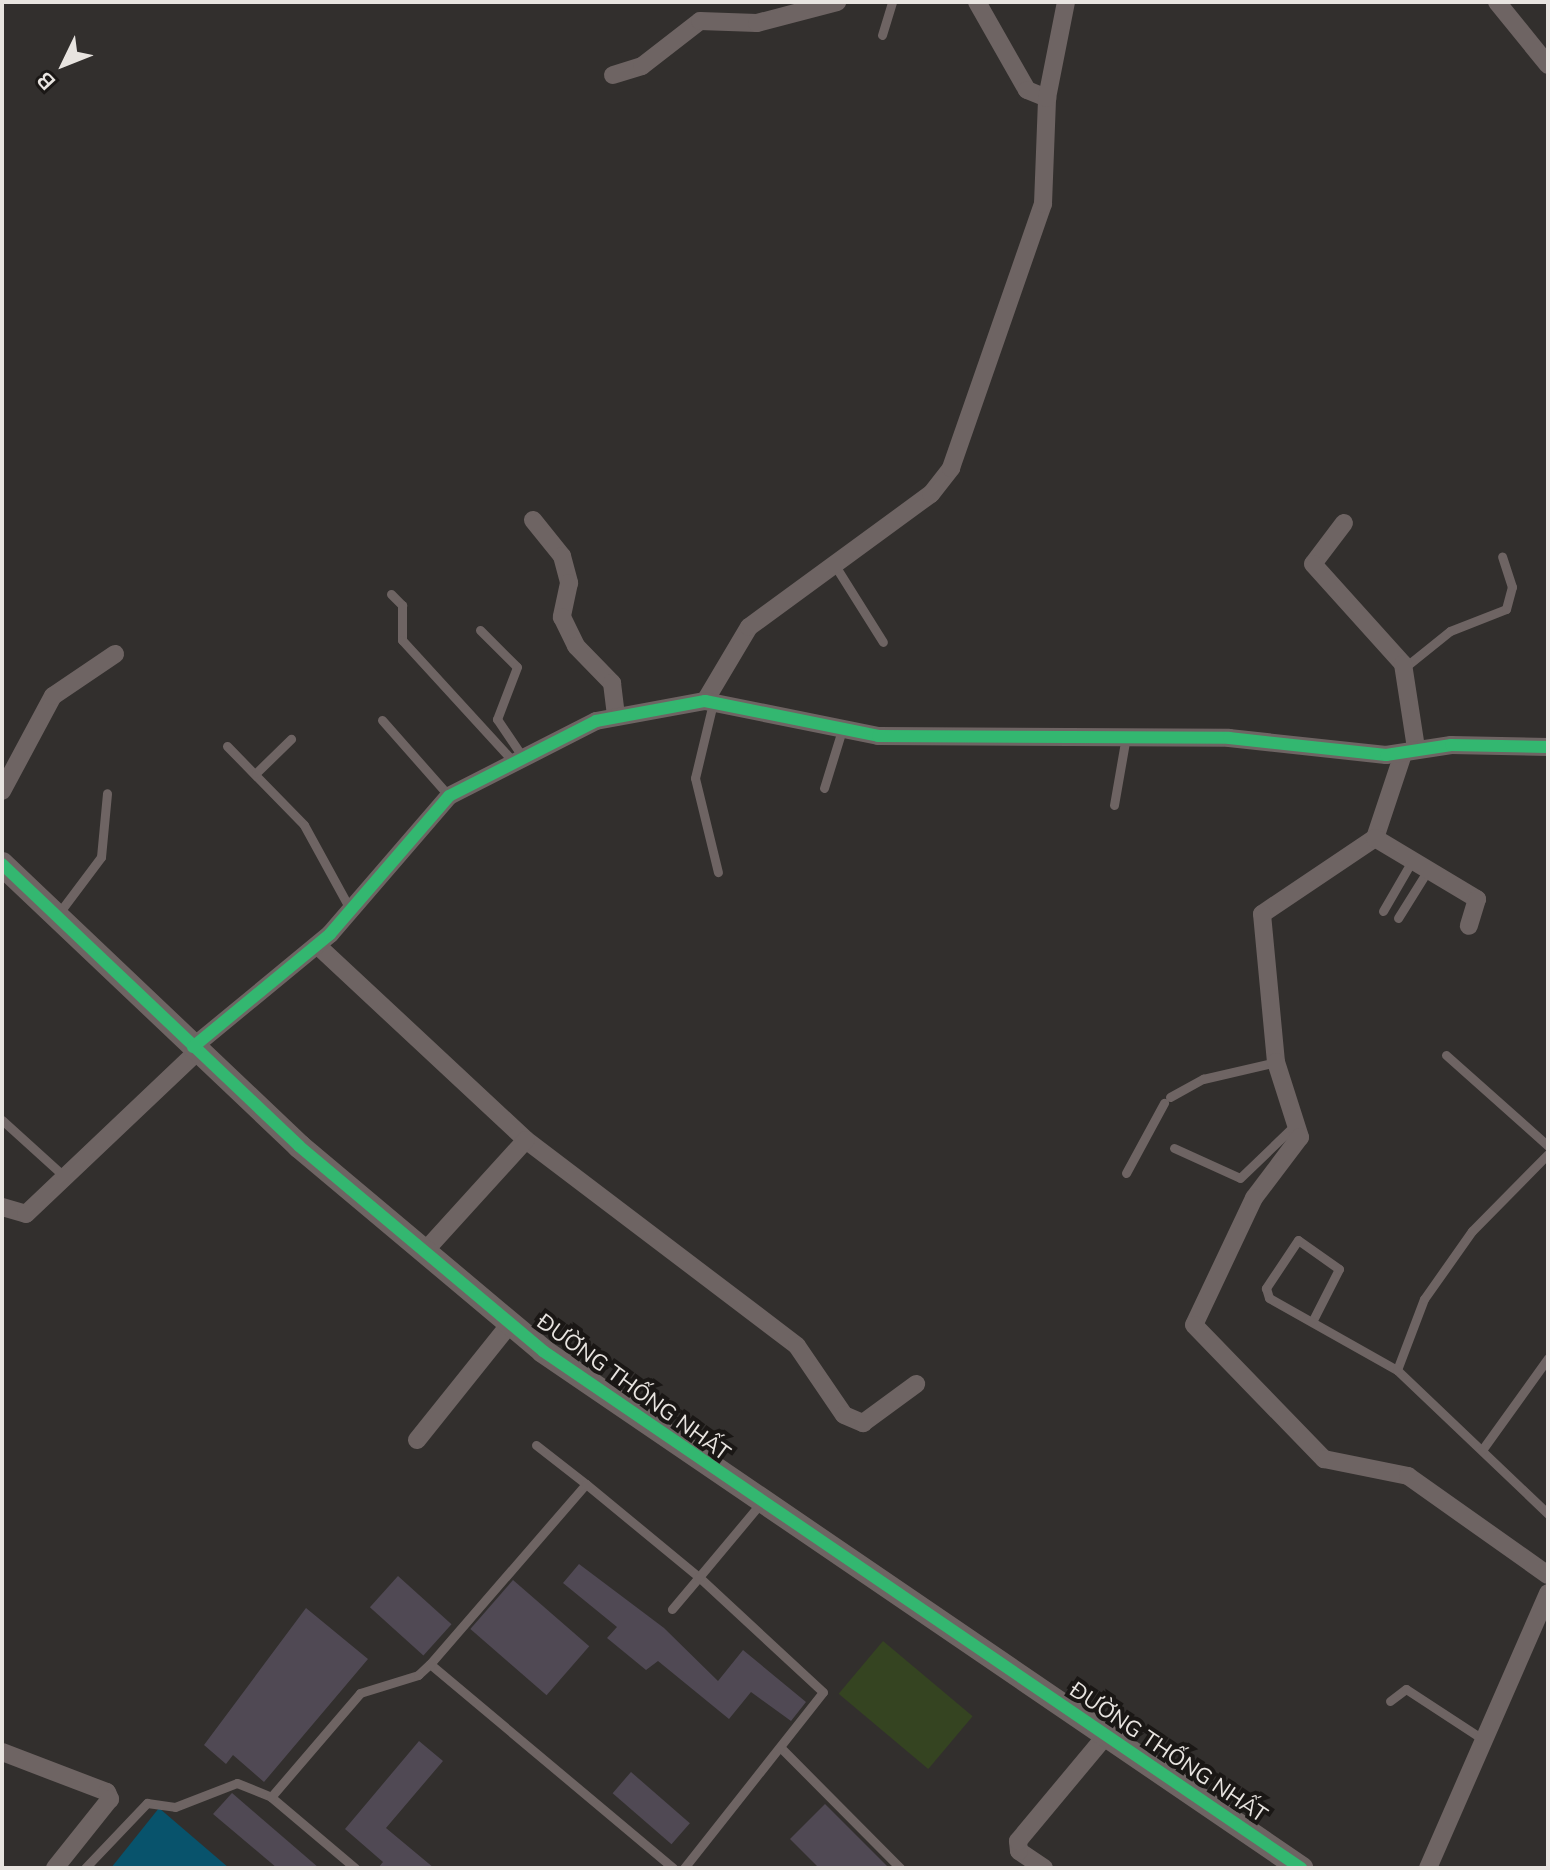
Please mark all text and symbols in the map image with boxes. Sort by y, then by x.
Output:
north arrow [24,24,104,104]
text: B [30,65,63,96]
street label: ĐƯỜNG THỐNG NHẤT [531,1309,735,1467]
street label: ĐƯỜNG THỐNG NHẤT [1064,1677,1272,1829]

